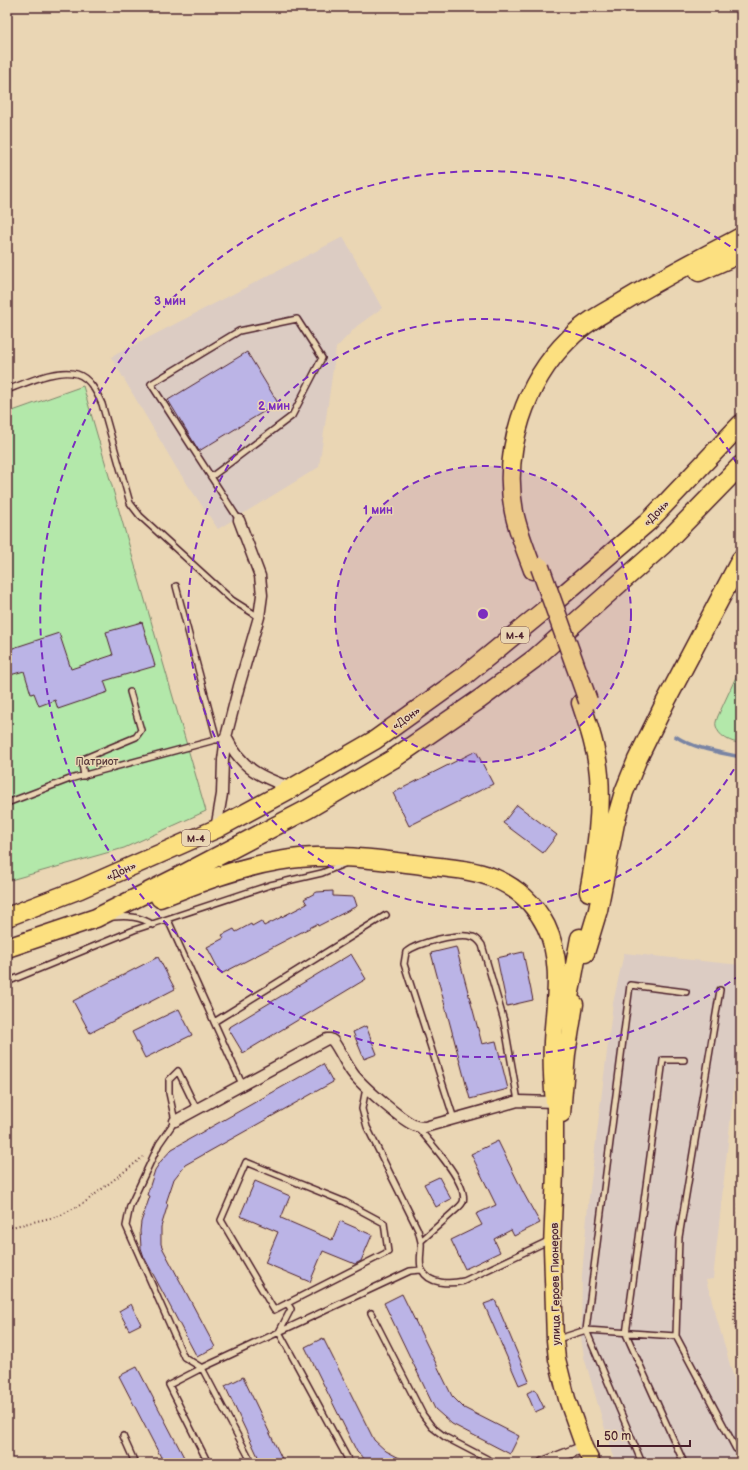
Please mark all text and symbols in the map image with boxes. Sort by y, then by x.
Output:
text: 3 мин [154,294,186,309]
text: 2 мин [258,399,290,414]
street label: «Дон» [641,498,672,529]
text: 1 мин [363,503,393,518]
centre of rings [476,607,490,621]
road number: М-4 [501,627,529,643]
street label: «Дон» [390,704,423,733]
park label: Патриот [76,755,118,768]
road number: М-4 [182,830,210,846]
street label: «Дон» [104,859,138,884]
street label: улица Героев Пионеров [548,1222,563,1345]
scale bar [598,1422,690,1448]
text: 50 m [604,1429,631,1444]

